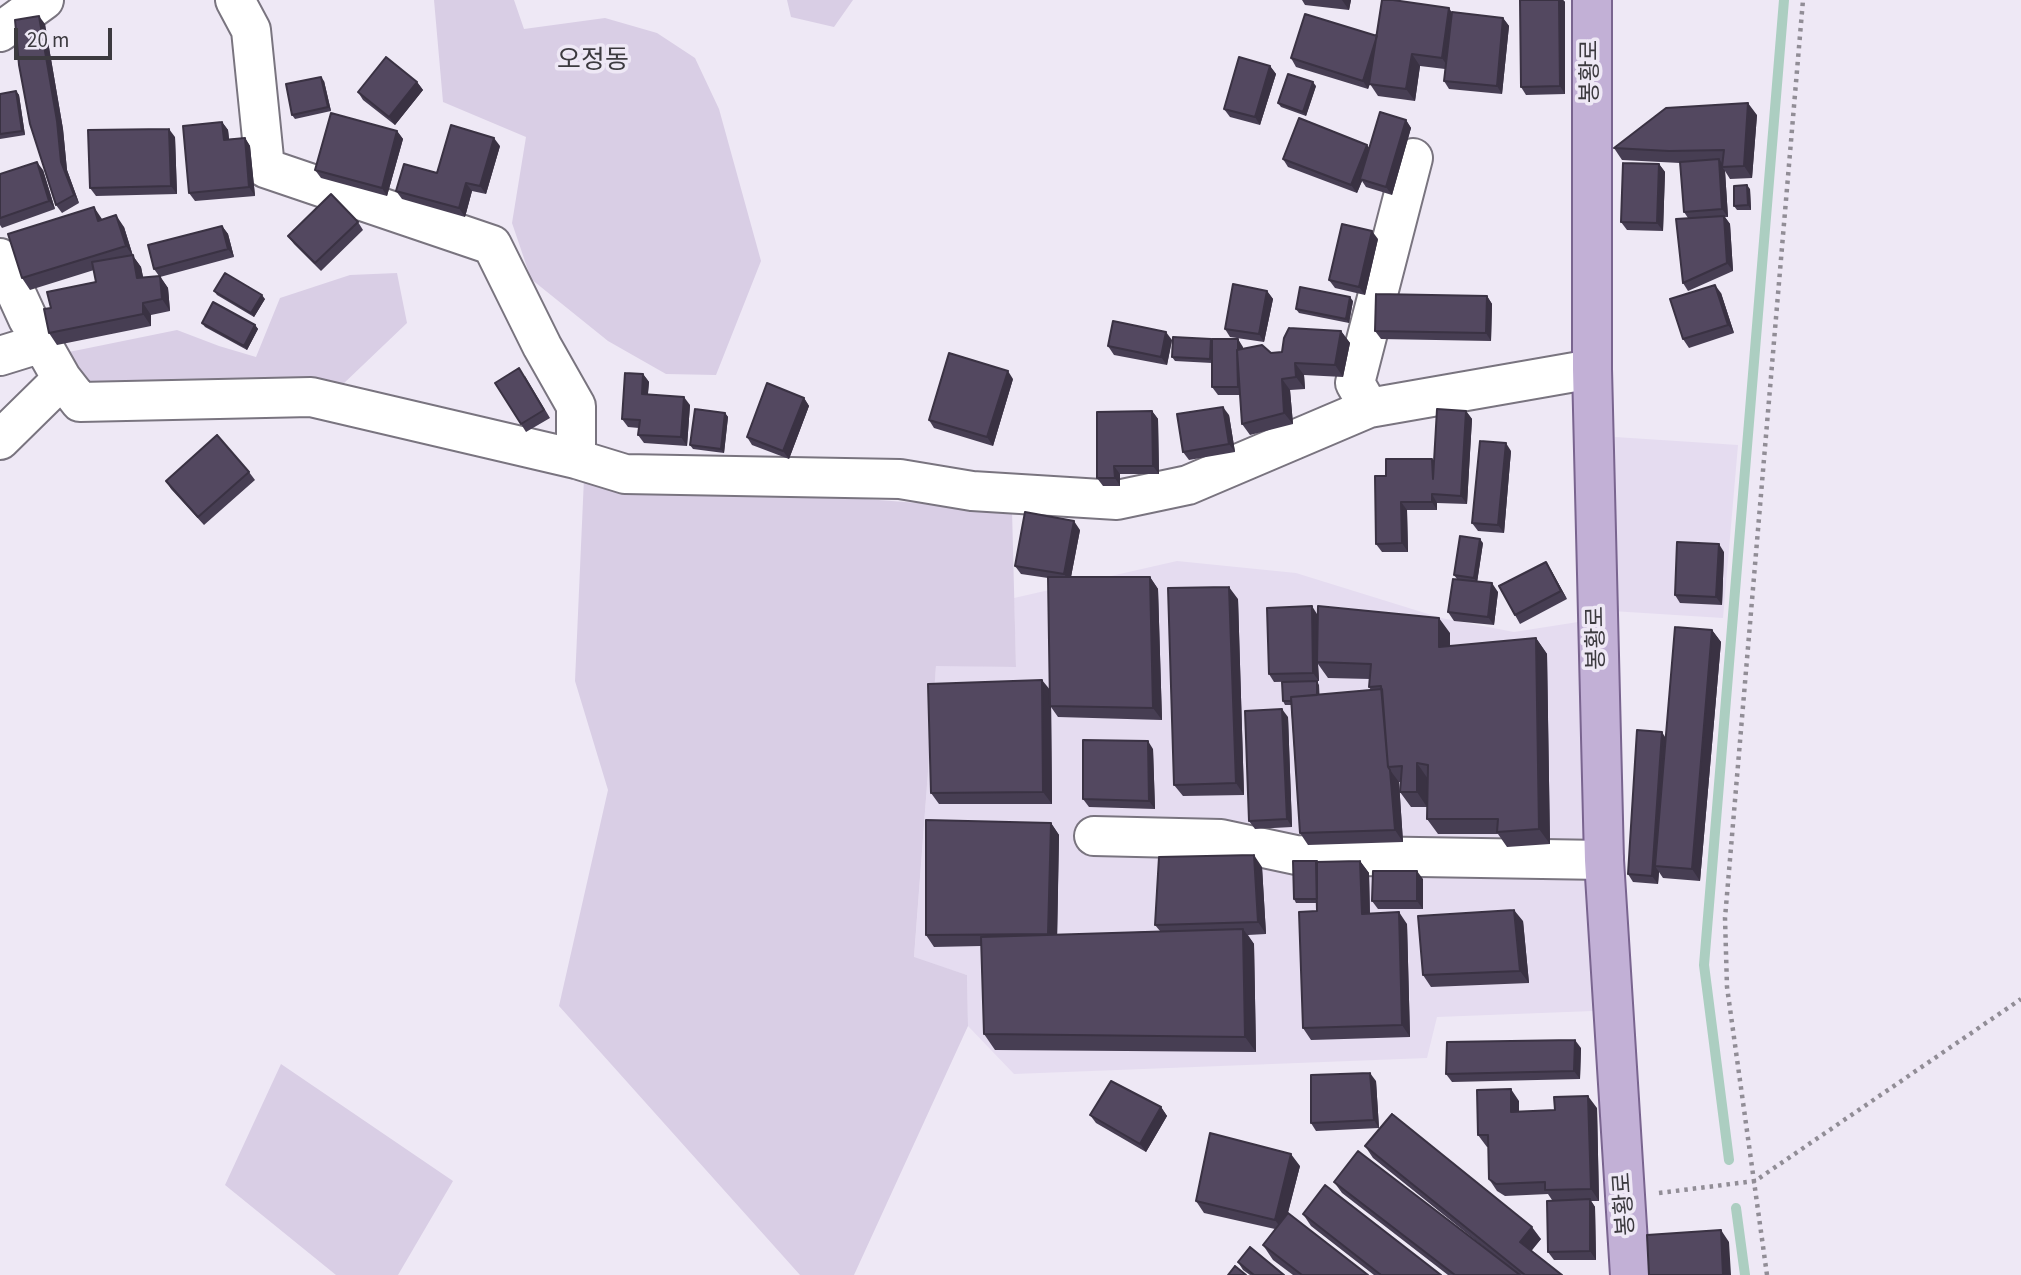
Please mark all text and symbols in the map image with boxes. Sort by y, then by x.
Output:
scale bar [18,14,116,58]
text: 20 m [27,25,69,55]
street label: 봉황로 [1578,39,1606,103]
district label: 오정동 [557,46,629,78]
street label: 봉황로 [1584,606,1612,670]
street label: 봉황로 [1610,1171,1642,1237]

